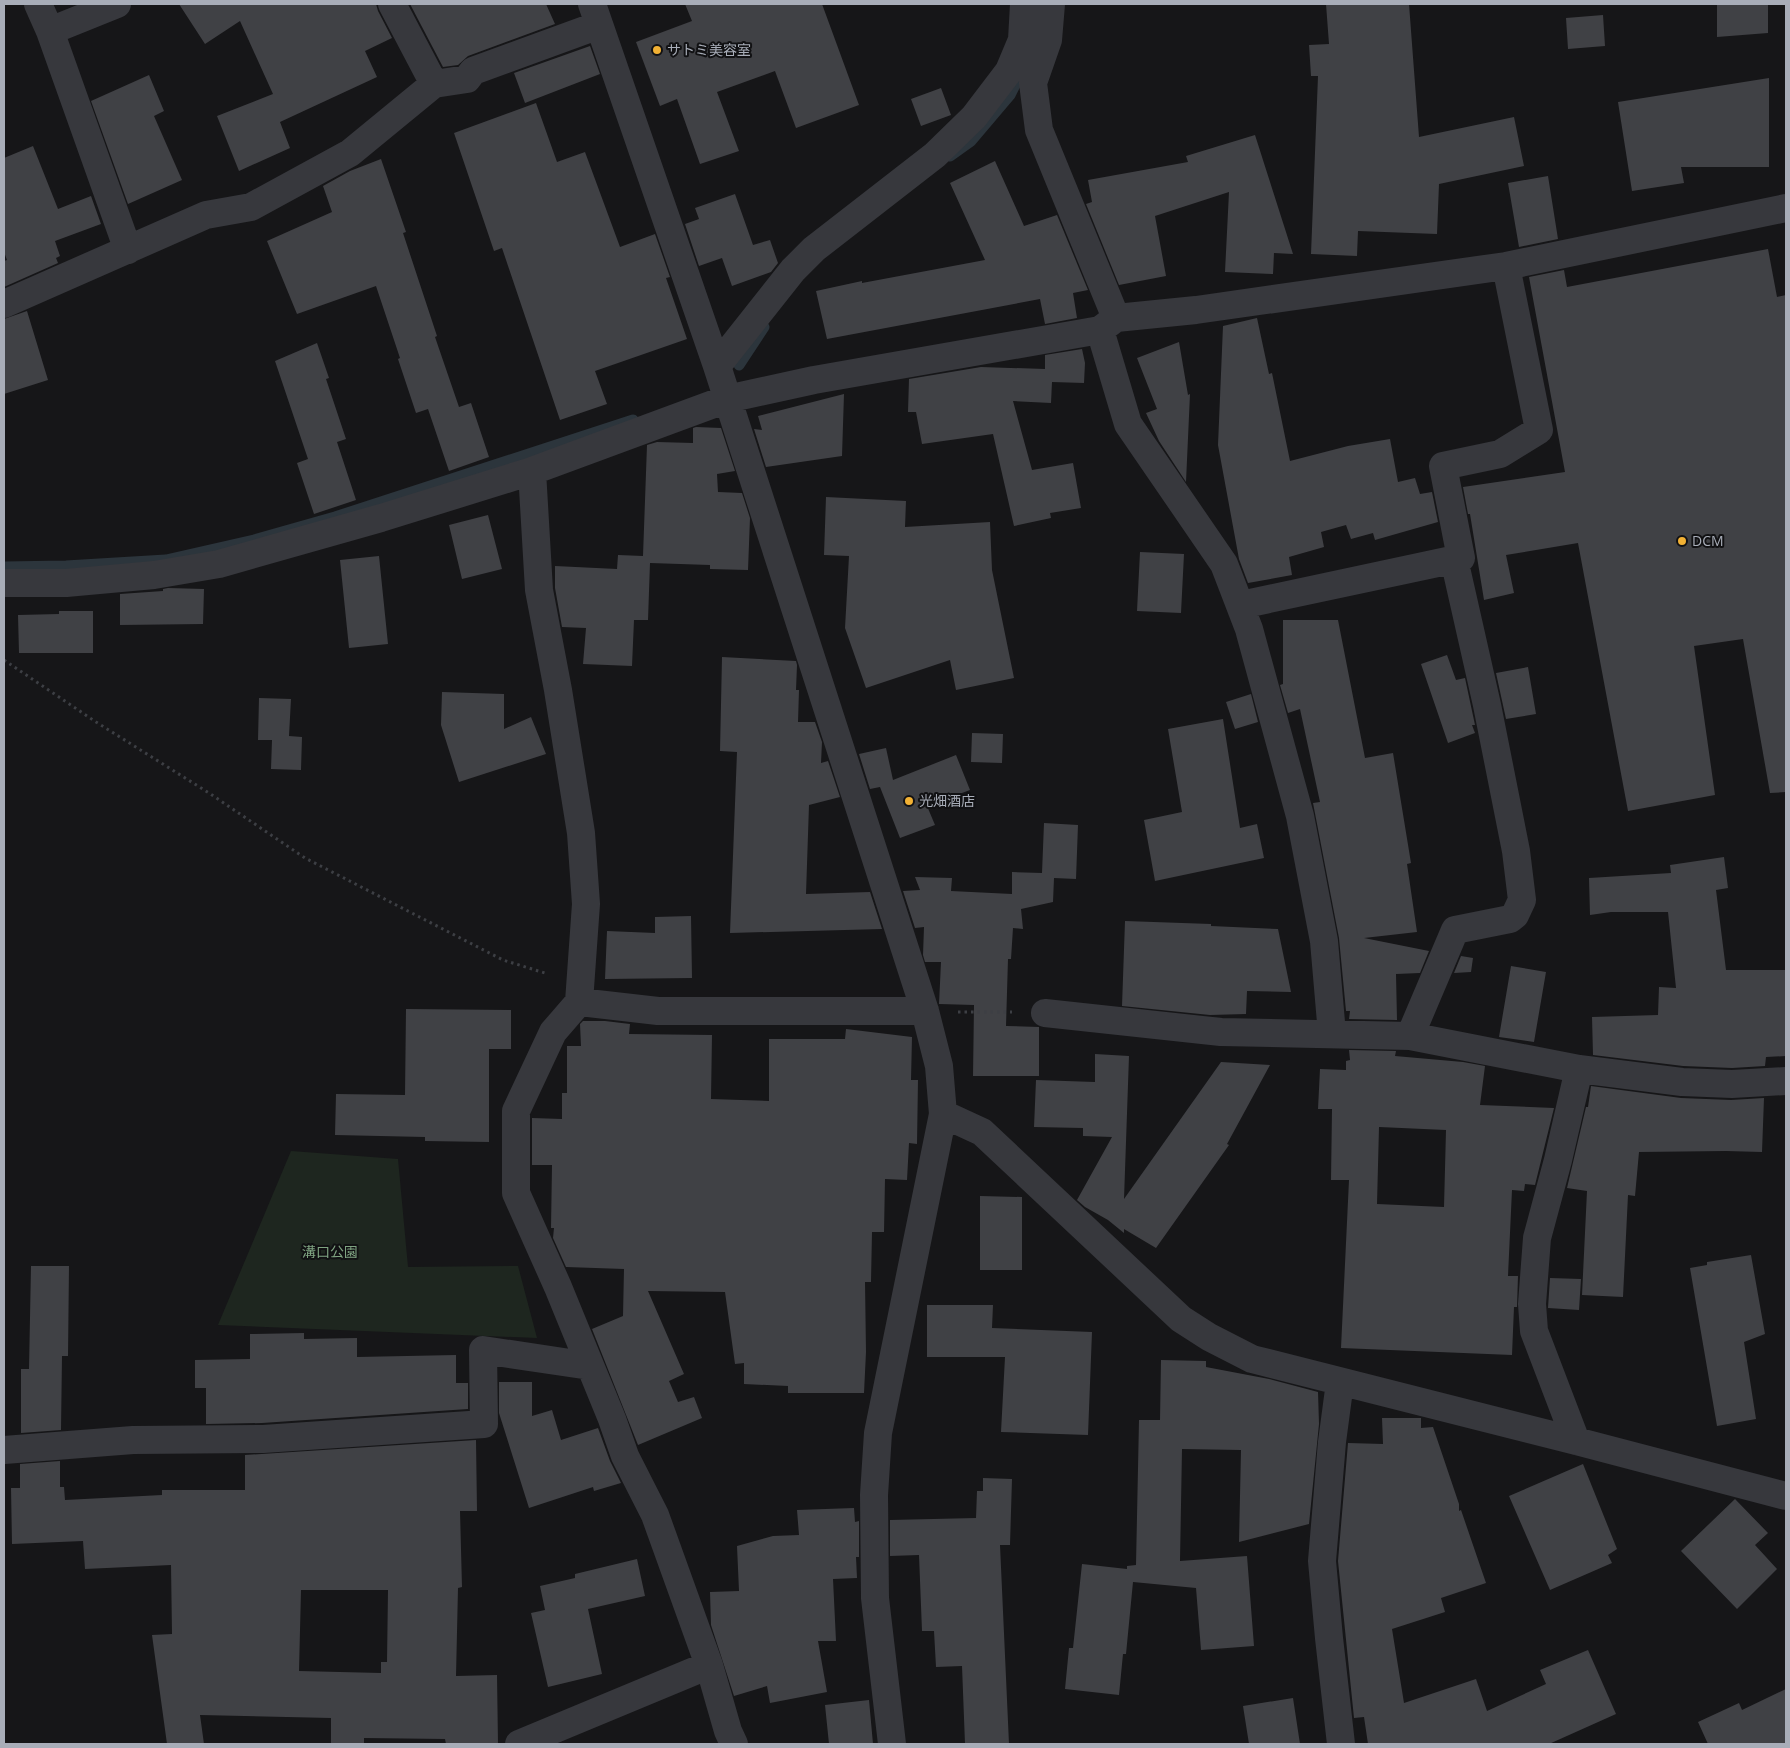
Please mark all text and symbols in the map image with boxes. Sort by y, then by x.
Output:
place label: サトミ美容室 [667,40,751,59]
marker: サトミ美容室 [651,44,663,56]
place label: DCM [1692,531,1724,550]
marker: DCM [1676,535,1688,547]
place label: 光畑酒店 [919,791,975,810]
marker: 光畑酒店 [903,795,915,807]
park label: 溝口公園 [302,1242,358,1261]

